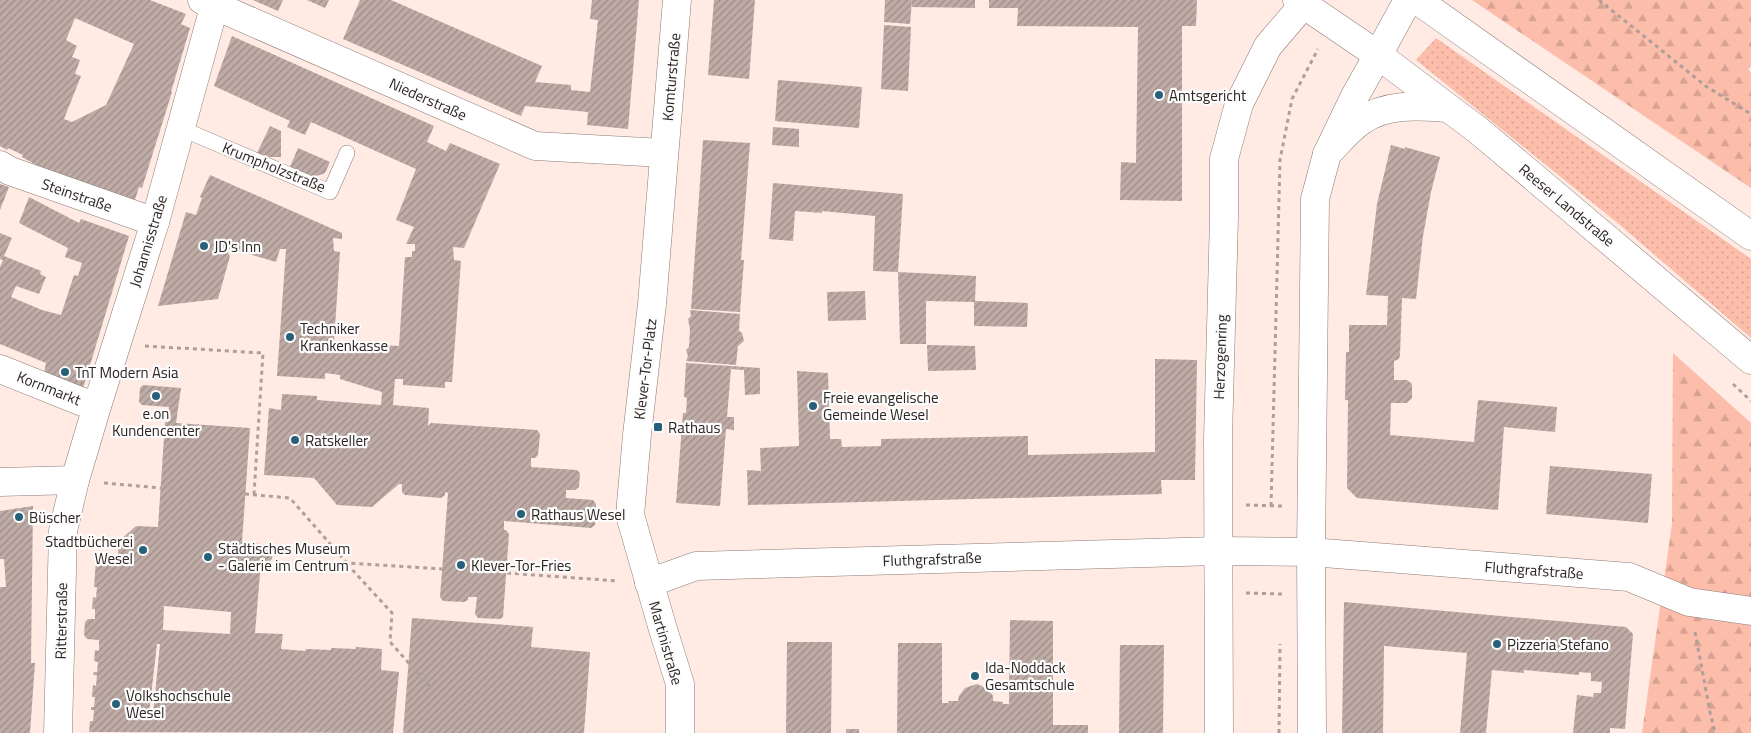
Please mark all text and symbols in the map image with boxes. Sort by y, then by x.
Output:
street label: Komturstraße [656,32,686,122]
street label: Niederstraße [385,72,471,126]
place label: Amtsgericht [1169,84,1247,107]
marker: Amtsgericht [1153,89,1165,101]
street label: Krumpholzstraße [219,136,329,198]
street label: Reeser Landstraße [1514,158,1620,252]
street label: Steinstraße [39,172,115,218]
street label: Johannisstraße [123,192,173,290]
place label: JD's Inn [214,235,261,258]
marker: JD's Inn [198,240,210,252]
street label: Herzogenring [1207,314,1233,400]
place label: Techniker Krankenkasse [300,317,388,357]
street label: Klever-Tor-Platz [627,317,663,421]
marker: Techniker Krankenkasse [284,331,296,343]
place label: TnT Modern Asia [75,361,179,384]
street label: Kornmarkt [14,365,85,412]
marker: TnT Modern Asia [59,366,71,378]
place label: Freie evangelische Gemeinde Wesel [823,386,939,426]
marker: e.on Kundencenter [150,390,162,402]
marker: Freie evangelische Gemeinde Wesel [807,400,819,412]
place label: e.on Kundencenter [112,402,200,442]
place label: Rathaus [668,416,721,439]
marker: Rathaus [652,421,664,433]
place label: Ratskeller [305,429,368,452]
marker: Ratskeller [289,434,301,446]
place label: Rathaus Wesel [531,503,625,526]
place label: Büscher [29,506,81,529]
marker: Rathaus Wesel [515,508,527,520]
marker: Büscher [13,511,25,523]
place label: Stadtbücherei Wesel [45,530,133,570]
place label: Städtisches Museum - Galerie im Centrum [218,537,350,577]
marker: Stadtbücherei Wesel [137,544,149,556]
street label: Fluthgrafstraße [882,546,982,572]
marker: Städtisches Museum - Galerie im Centrum [202,551,214,563]
place label: Klever-Tor-Fries [471,554,571,577]
street label: Fluthgrafstraße [1484,555,1584,585]
marker: Klever-Tor-Fries [455,559,467,571]
street label: Ritterstraße [49,582,73,660]
street label: Martinistraße [643,598,689,688]
place label: Pizzeria Stefano [1507,633,1609,656]
marker: Pizzeria Stefano [1491,638,1503,650]
place label: Ida-Noddack Gesamtschule [985,656,1075,696]
marker: Ida-Noddack Gesamtschule [969,670,981,682]
place label: Volkshochschule Wesel [126,684,231,724]
marker: Volkshochschule Wesel [110,698,122,710]

